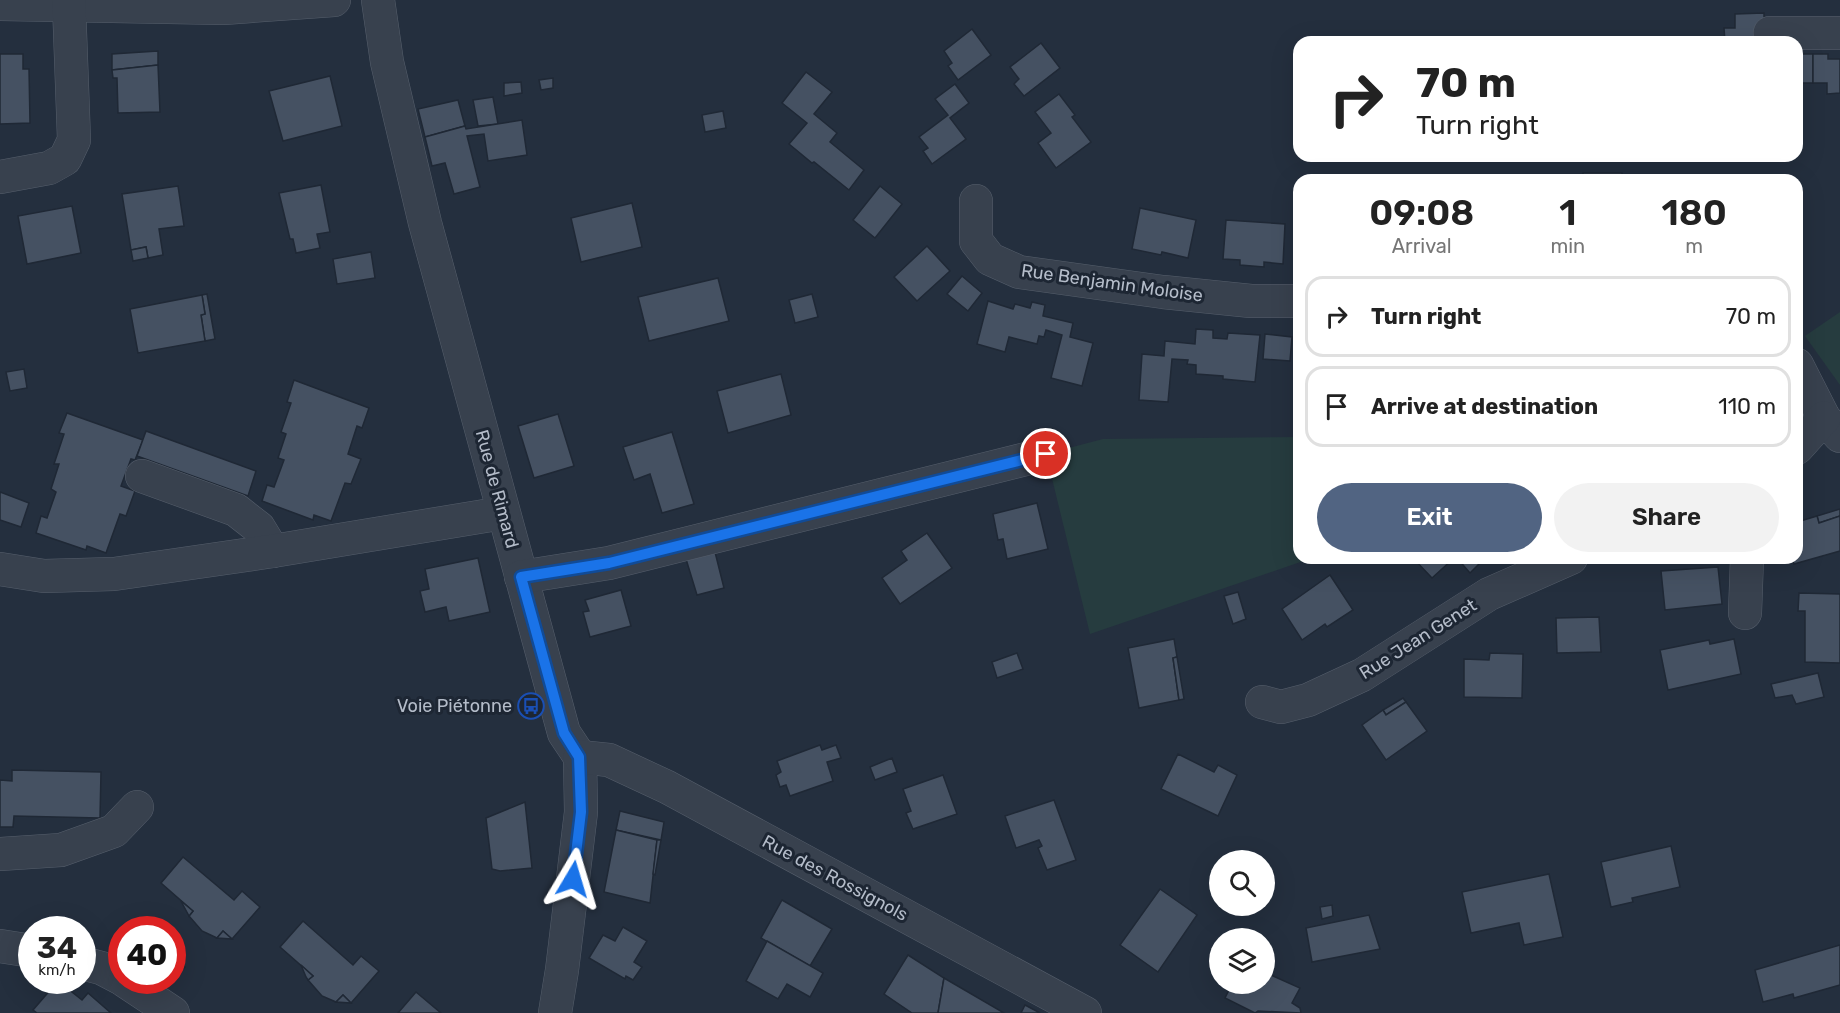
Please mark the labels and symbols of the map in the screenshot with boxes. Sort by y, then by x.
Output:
street label: Rue Benjamin Moloise [1020,259,1204,307]
street label: Rue de Rimard [471,427,523,551]
pin [1020,428,1071,479]
street label: Rue Jean Genet [1355,594,1481,684]
bus stop icon: Voie Piétonne [516,691,546,721]
place label: Voie Piétonne [397,695,512,717]
street label: Rue des Rossignols [758,830,912,926]
position arrow [541,847,605,911]
speed limit sign: 40 [108,916,186,994]

